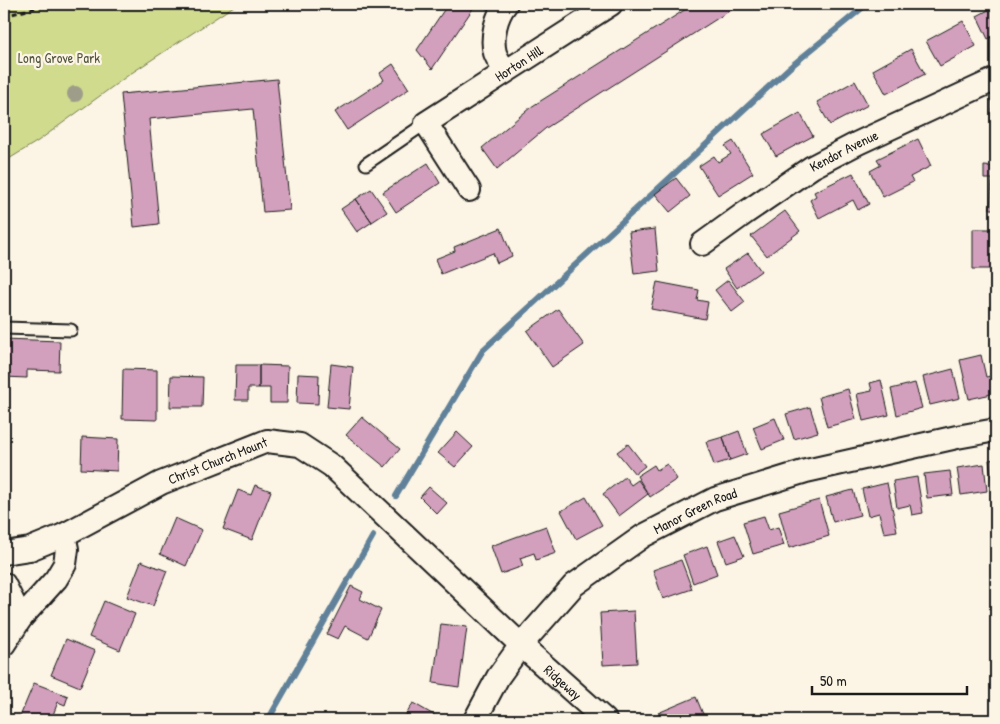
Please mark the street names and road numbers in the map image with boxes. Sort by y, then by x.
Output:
street label: Horton Hill [491,40,547,85]
street label: Kendor Avenue [806,125,881,176]
street label: Christ Church Mount [165,432,270,488]
street label: Manor Green Road [650,483,739,538]
street label: Ridgeway [540,660,586,705]

